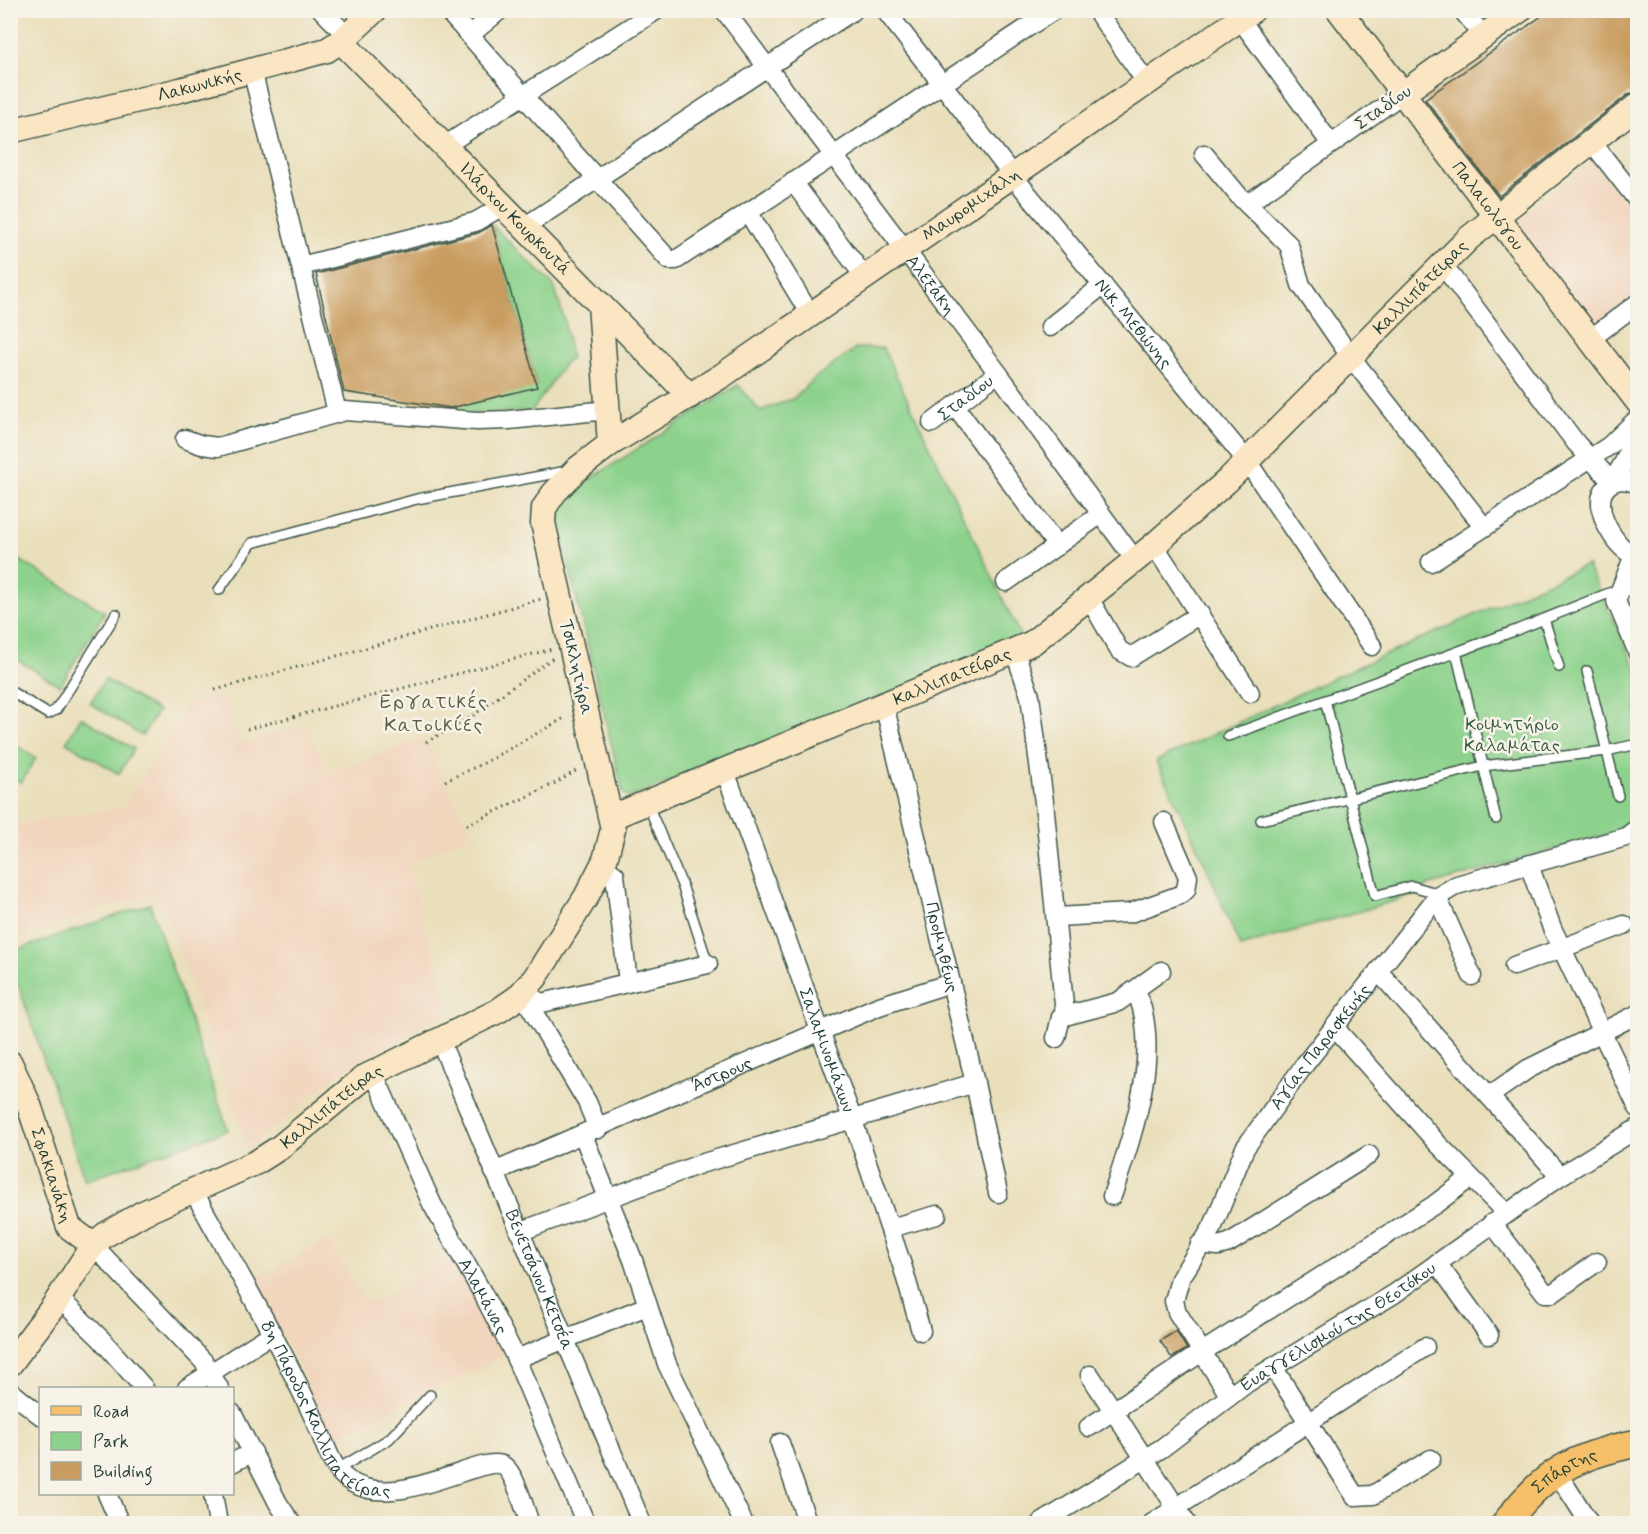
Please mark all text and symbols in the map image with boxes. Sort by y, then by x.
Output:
street label: Λακωνικής [155,63,245,108]
street label: Σταδίου [1351,80,1417,136]
street label: Ιλάρχου Κουρκουτά [454,157,576,281]
street label: Παλαιολόγου [1446,157,1529,256]
street label: Μαυρομιχάλη [917,163,1026,248]
street label: Καλλιπάτειρας [1368,235,1474,341]
street label: Αλεξάκη [900,250,961,320]
street label: Νικ. Μεθώνης [1089,273,1177,374]
street label: Σταδίου [933,370,999,427]
street label: Τσικλητήρα [553,617,599,717]
street label: Καλλιπατείρας [890,642,1015,712]
district label: Εργατικές Κατοικίες [380,689,488,739]
park label: Κοιμητήριο Καλαμάτας [1464,713,1560,758]
street label: Προμηθέως [919,900,964,995]
street label: Αγίας Παρασκευής [1265,979,1377,1115]
street label: Σαλαμινομάχων [792,985,860,1116]
street label: Άστρους [688,1051,756,1098]
street label: Καλλιπάτειρας [276,1059,387,1155]
street label: Σφακιανάκη [24,1125,78,1226]
street label: Βενετσάνου Κετσέα [499,1206,579,1354]
street label: Αλαμάνας [452,1254,513,1339]
street label: Ευαγγελισμού της Θεοτόκου [1235,1257,1441,1397]
street label: 8η Πάροδος Καλλιπατείρας [254,1316,391,1504]
legend [39,1387,234,1495]
text: Road [93,1400,129,1424]
text: Park [93,1430,129,1454]
street label: Σπάρτης [1527,1443,1600,1500]
text: Building [93,1460,153,1486]

